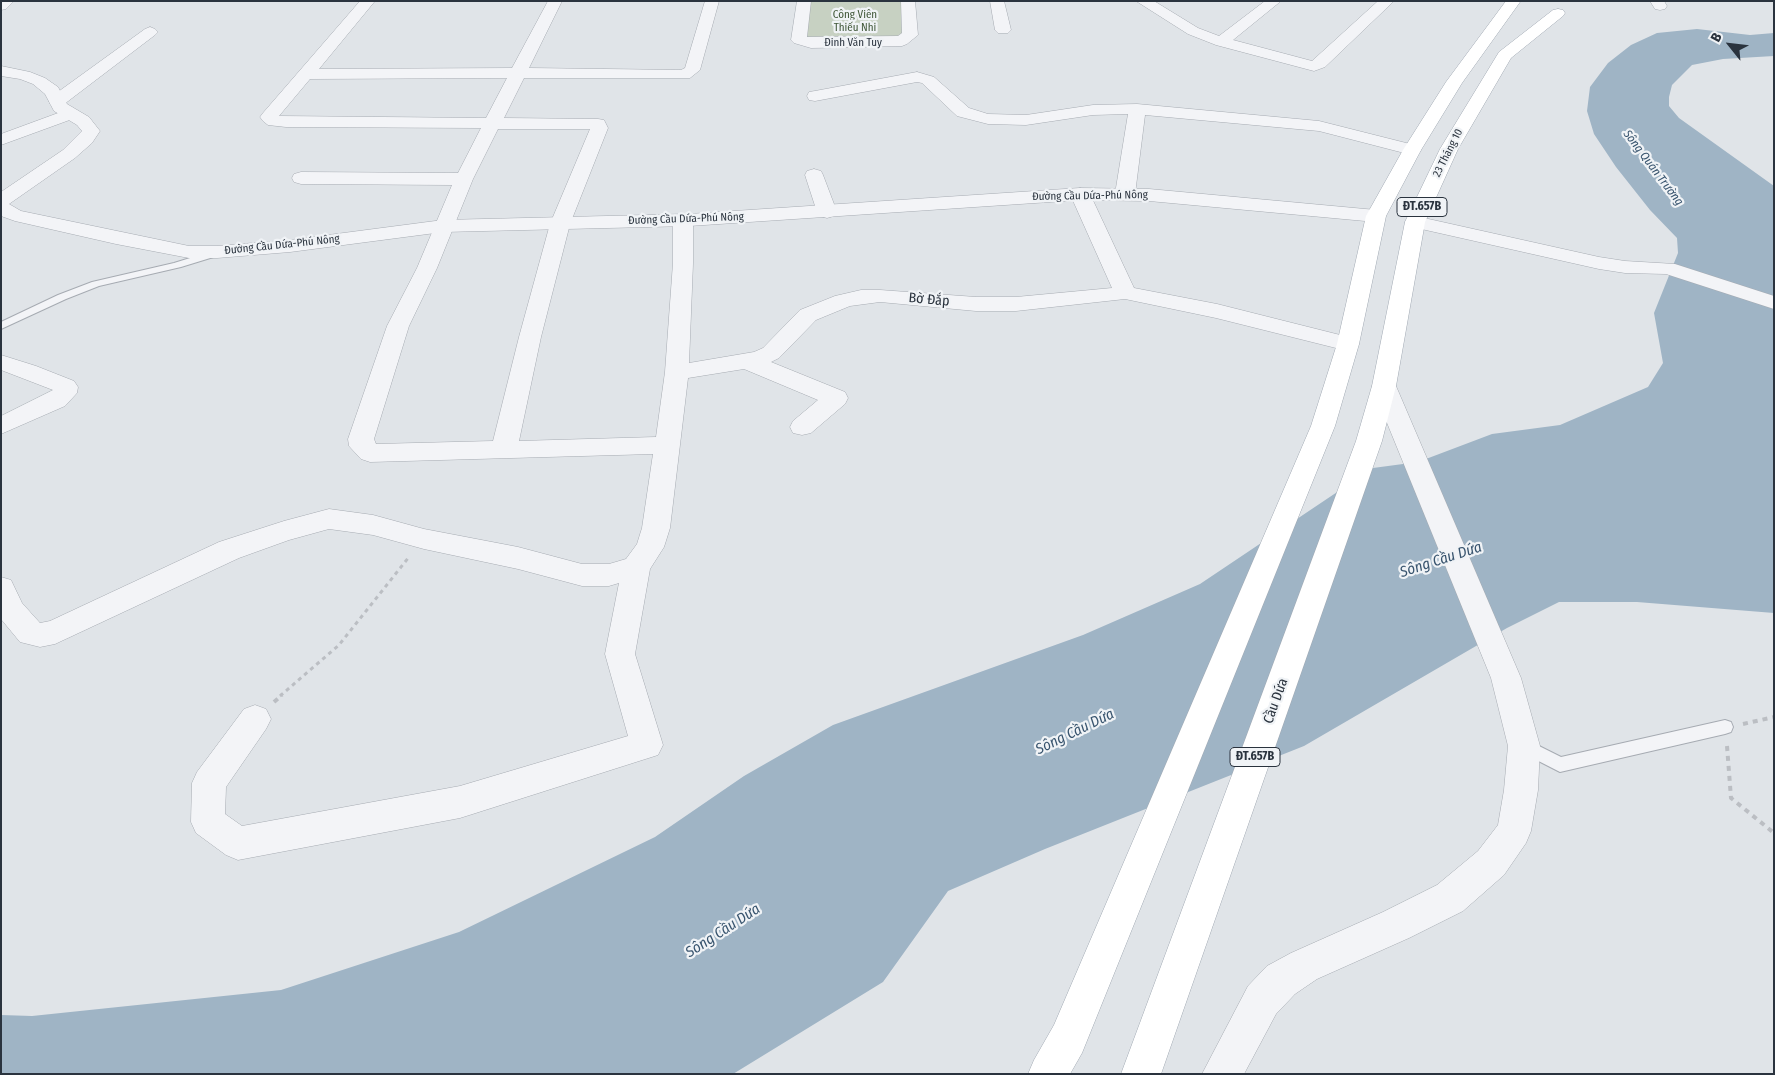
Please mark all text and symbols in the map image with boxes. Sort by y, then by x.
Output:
park label: Công Viên Thiếu Nhi [833,8,877,34]
north arrow [1705,20,1755,70]
text: B [1707,30,1726,45]
street label: Đinh Văn Tuy [824,36,882,50]
street label: 23 Tháng 10 [1430,127,1466,179]
water label: Sông Quán Trường [1620,127,1686,209]
street label: Đường Cầu Dứa-Phú Nông [1032,188,1148,204]
road number: ĐT.657B [1397,198,1447,216]
street label: Đường Cầu Dứa-Phú Nông [628,210,744,228]
street label: Đường Cầu Dứa-Phú Nông [224,232,340,258]
street label: Bờ Đắp [908,290,950,310]
water label: Sông Cầu Dứa [1398,538,1484,582]
street label: Cầu Dứa [1260,676,1292,726]
water label: Sông Cầu Dứa [1033,705,1117,759]
road number: ĐT.657B [1230,748,1280,766]
water label: Sông Cầu Dứa [682,900,764,962]

